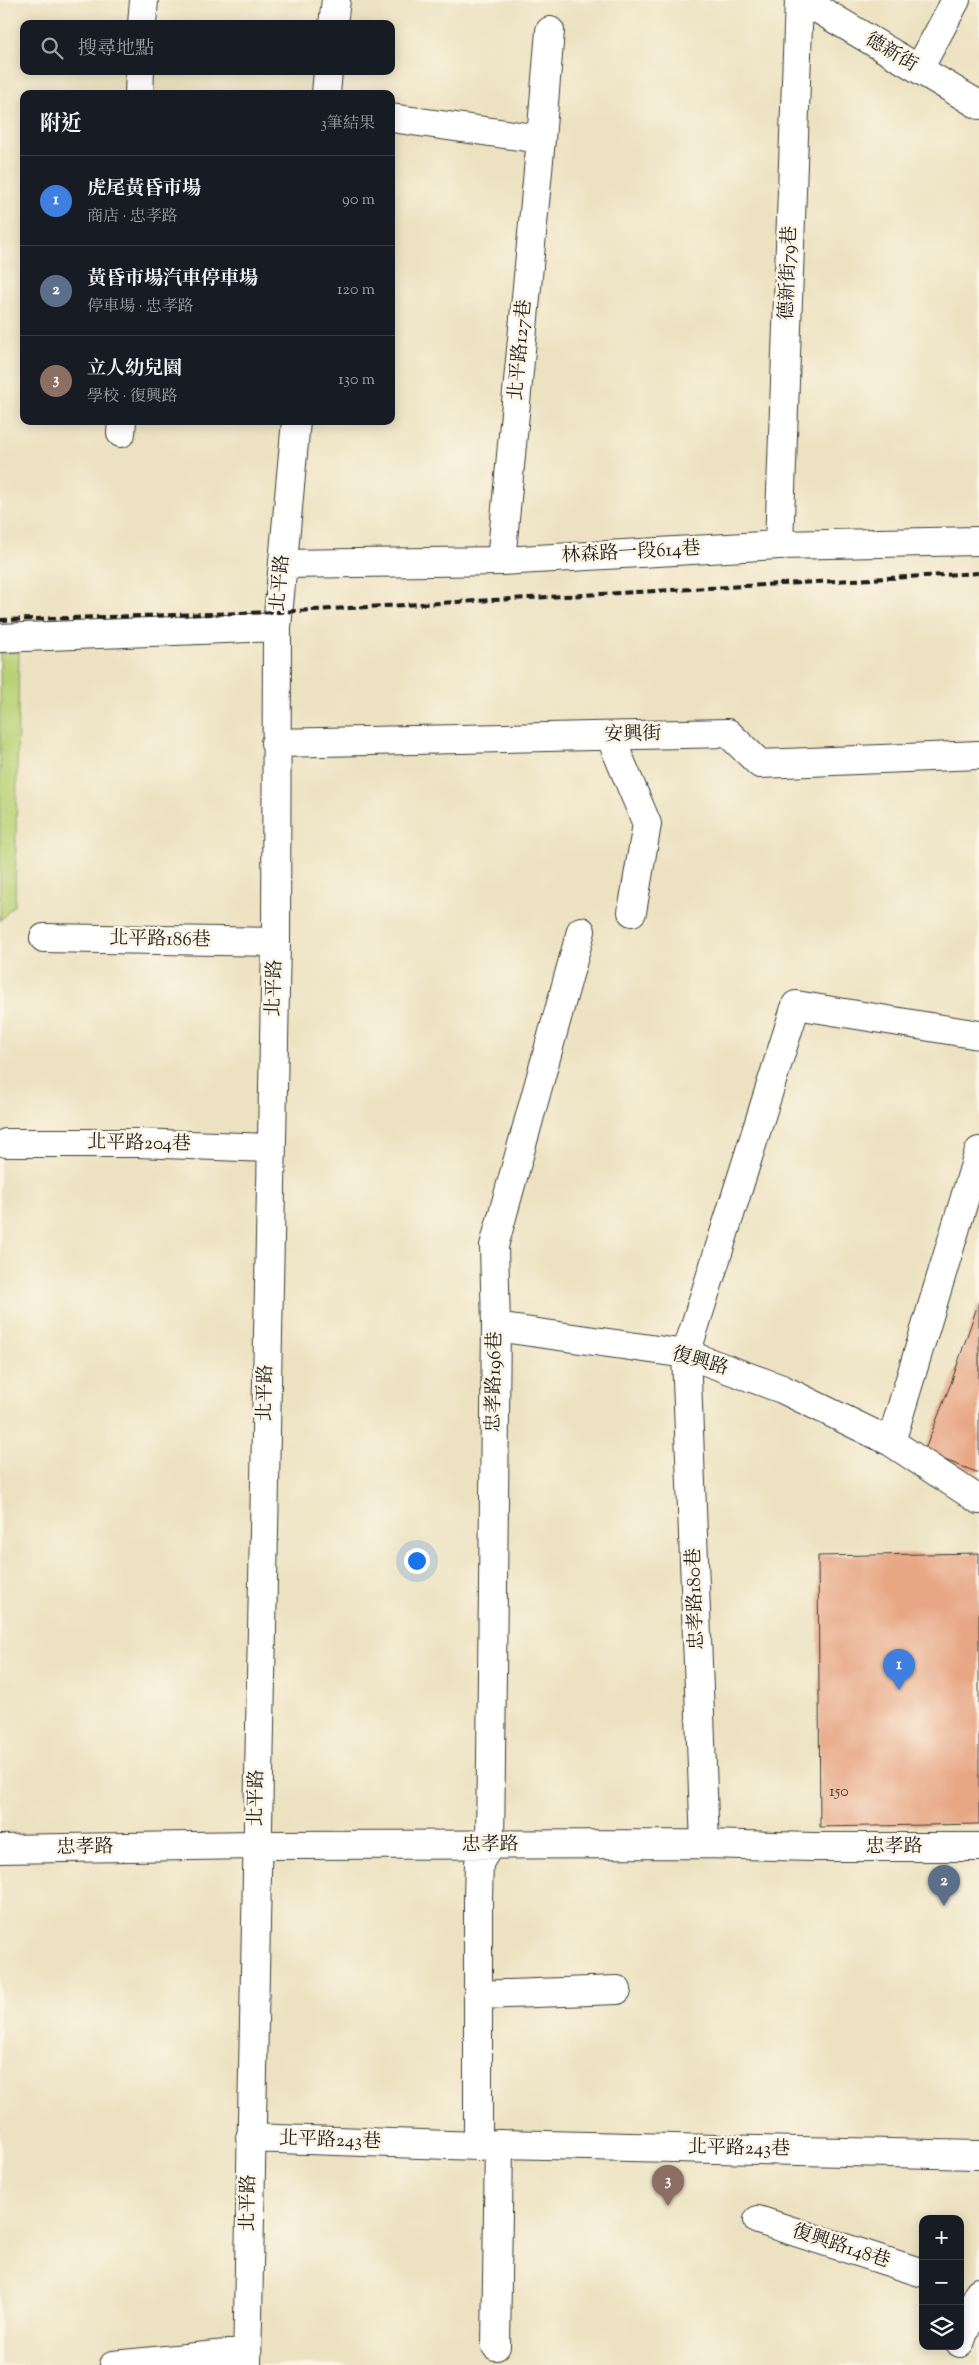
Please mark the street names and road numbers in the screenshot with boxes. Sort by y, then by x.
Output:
street label: 德新街 [860,27,922,79]
street label: 德新街79巷 [774,225,804,321]
street label: 北平路127巷 [503,299,539,401]
street label: 林森路一段614巷 [561,536,701,570]
street label: 北平路 [265,553,297,613]
street label: 安興街 [604,721,662,749]
street label: 北平路186巷 [109,926,211,954]
street label: 北平路 [261,959,289,1017]
street label: 北平路204巷 [87,1130,191,1158]
street label: 忠孝路196巷 [481,1331,509,1433]
street label: 復興路 [669,1341,731,1383]
street label: 北平路 [252,1364,280,1422]
street label: 忠孝路180巷 [681,1548,711,1650]
street label: 北平路 [243,1769,271,1827]
street label: 忠孝路 [461,1832,519,1859]
street label: 忠孝路 [56,1834,114,1862]
street label: 忠孝路 [865,1834,923,1861]
street label: 北平路243巷 [278,2126,382,2156]
street label: 北平路243巷 [688,2135,790,2163]
street label: 北平路 [235,2174,263,2232]
street label: 復興路148巷 [789,2218,893,2276]

